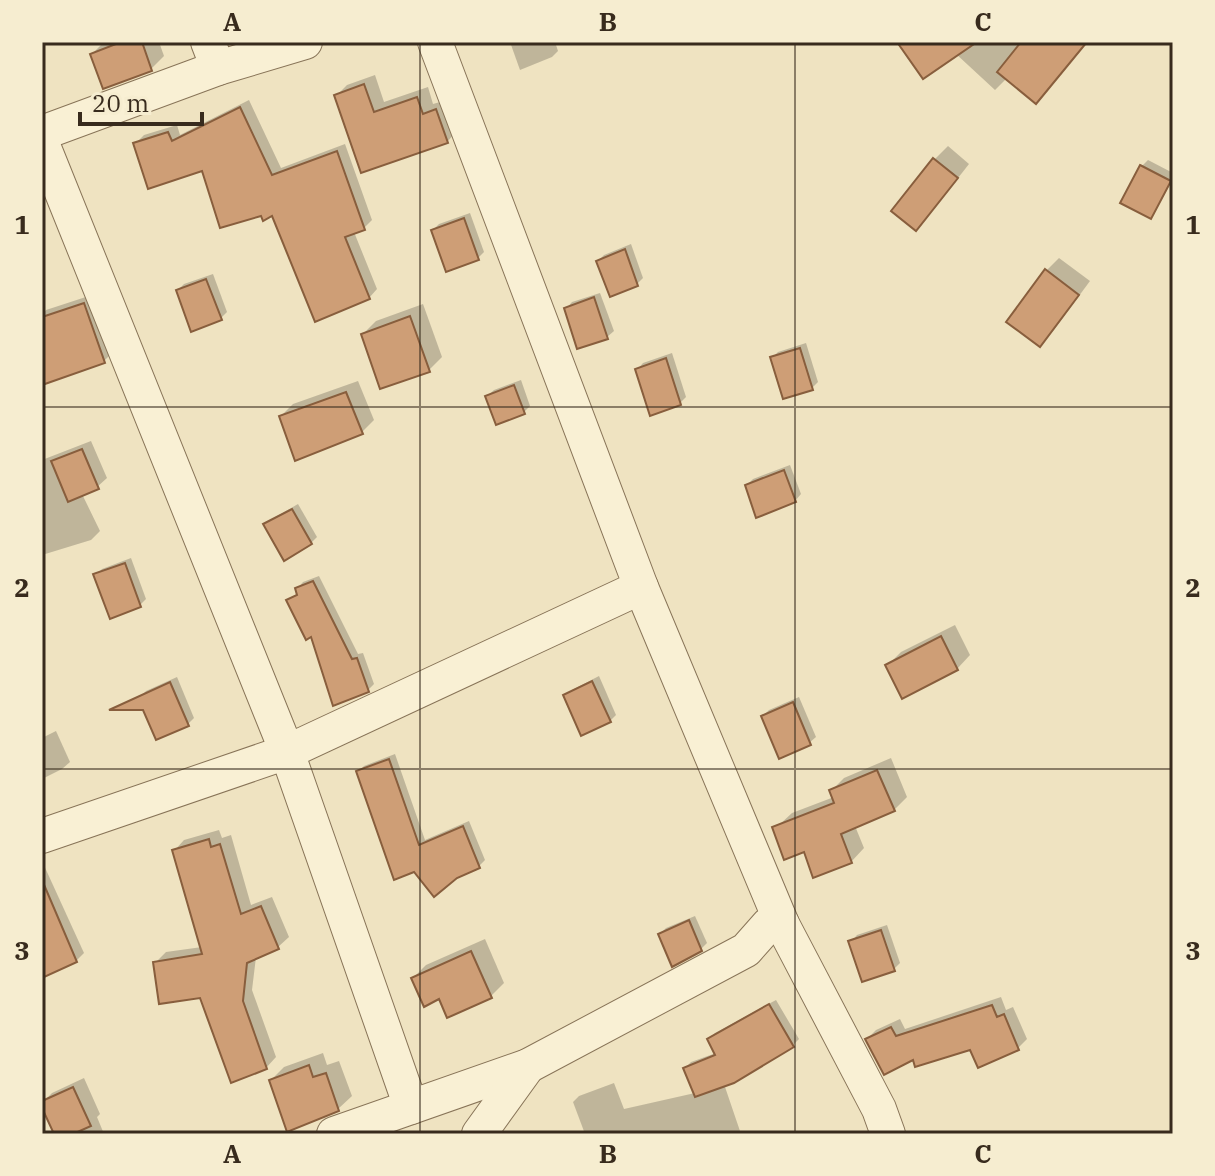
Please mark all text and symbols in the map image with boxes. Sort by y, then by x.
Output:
text: A [223,4,241,38]
text: B [599,4,617,38]
text: C [974,4,992,38]
scale bar [80,76,202,126]
text: 20 m [92,87,149,119]
text: 1 [14,207,30,241]
text: 1 [1185,207,1201,241]
text: 2 [14,570,30,604]
text: 2 [1185,570,1201,604]
text: 3 [14,933,30,967]
text: 3 [1185,933,1201,967]
text: A [223,1136,241,1170]
text: B [599,1136,617,1170]
text: C [974,1136,992,1170]

